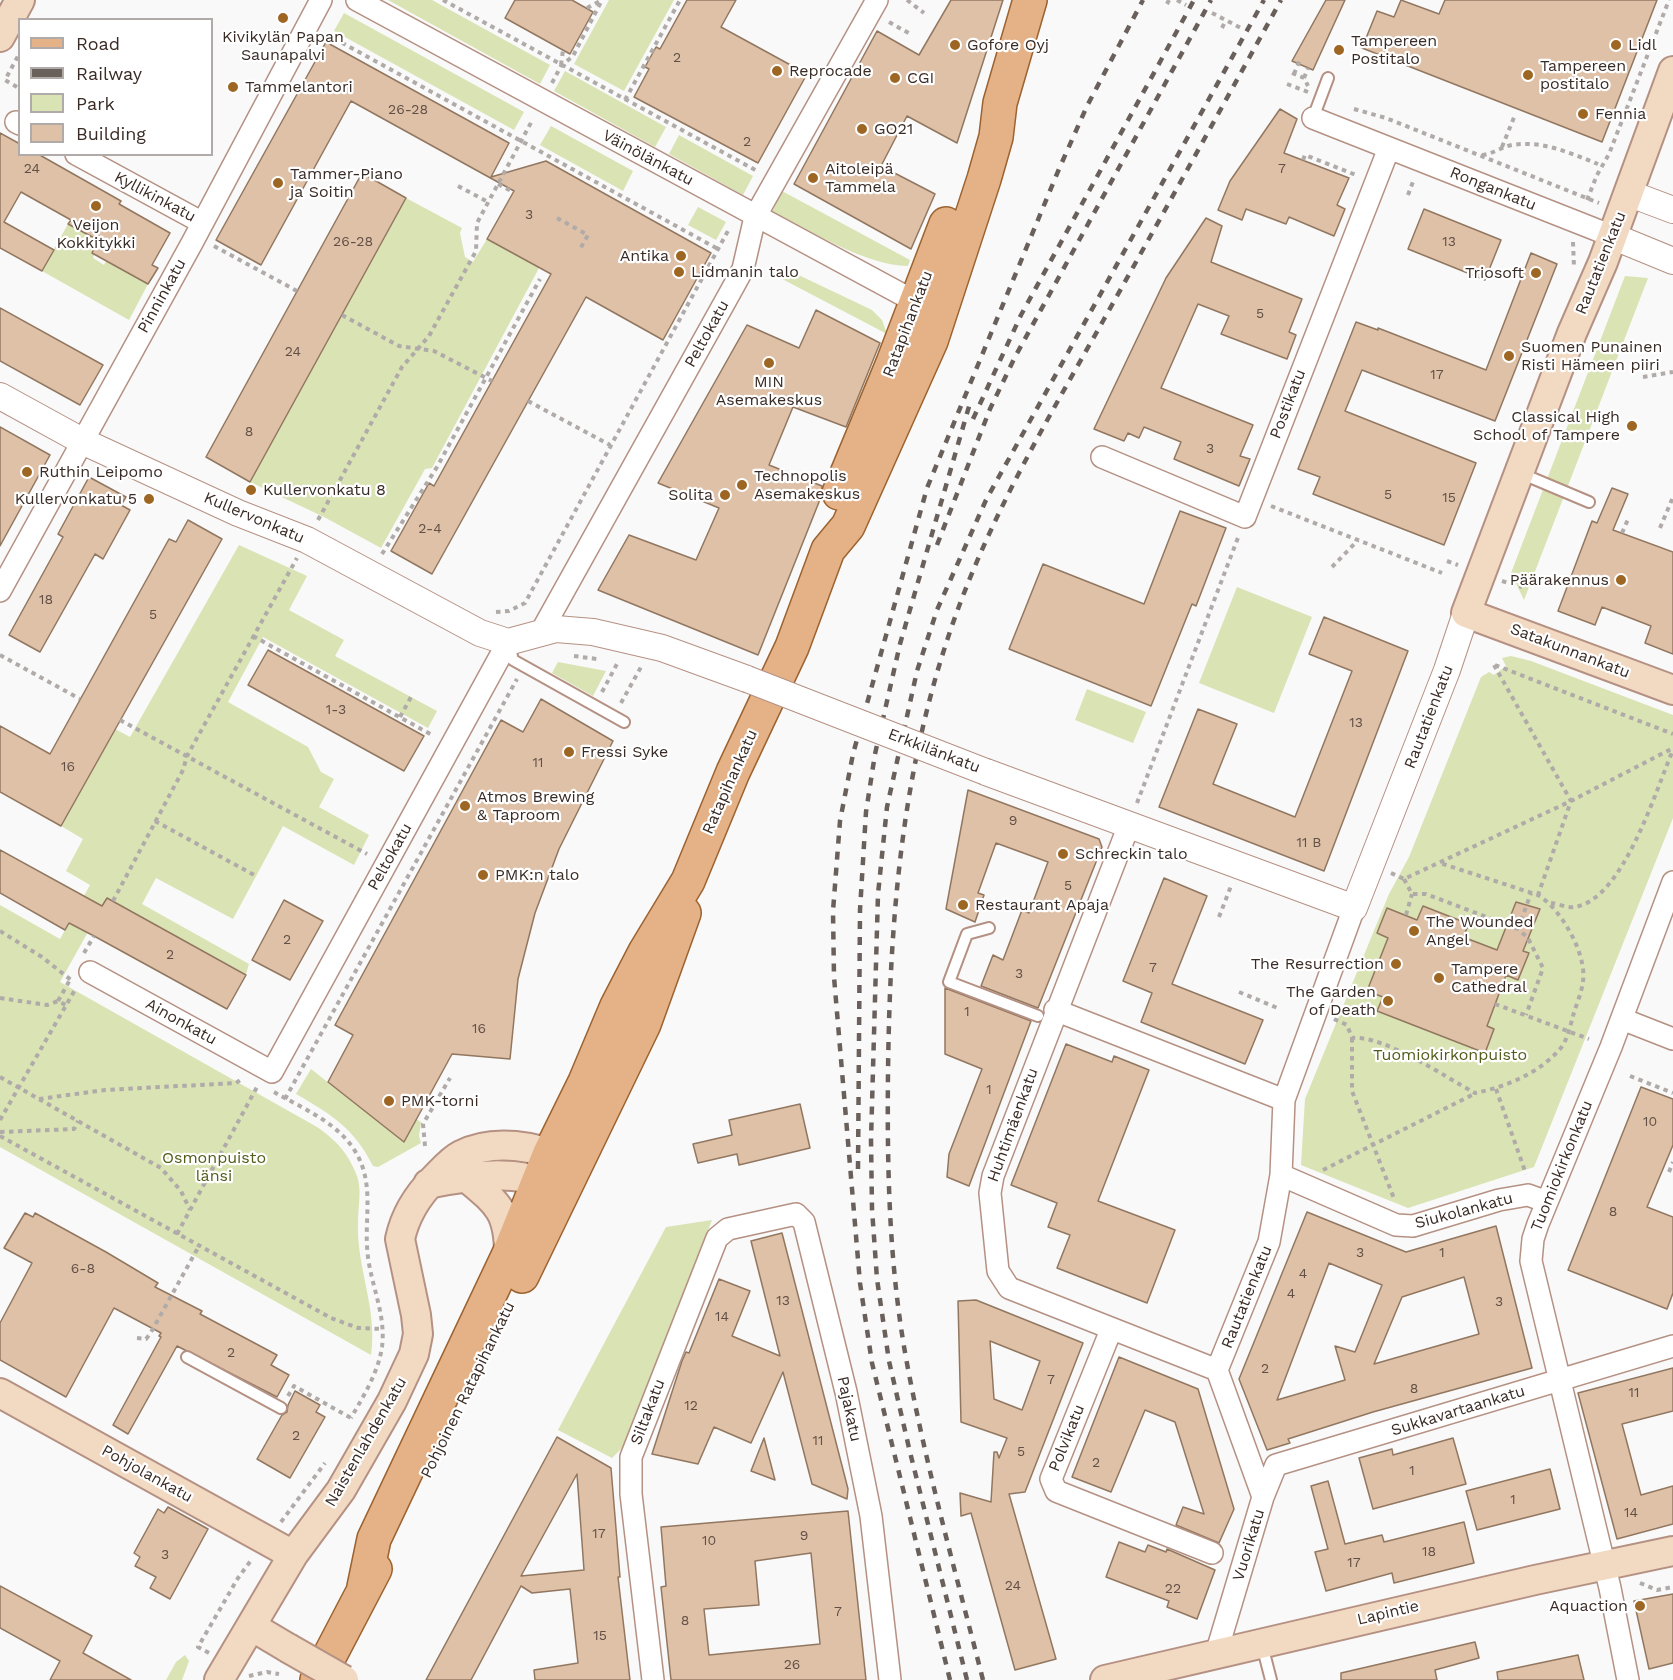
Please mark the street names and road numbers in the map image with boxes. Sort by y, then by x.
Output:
street label: Väinölänkatu [599,126,697,190]
street label: Rongankatu [1447,163,1539,215]
street label: Kyllikinkatu [111,168,199,226]
street label: Rautatienkatu [1572,209,1630,317]
street label: Pinninkatu [134,255,190,337]
street label: Ratapihankatu [879,268,937,380]
street label: Peltokatu [681,297,733,371]
street label: Postikatu [1266,367,1310,441]
street label: Kullervonkatu [201,488,307,548]
street label: Satakunnankatu [1507,619,1633,683]
street label: Rautatienkatu [1400,663,1458,771]
street label: Erkkilänkatu [885,725,983,777]
street label: Ratapihankatu [698,727,762,837]
street label: Peltokatu [364,820,416,894]
street label: Ainonkatu [142,995,220,1049]
street label: Huhtimäenkatu [983,1065,1043,1185]
street label: Tuomiokirkonkatu [1527,1098,1597,1234]
street label: Siukolankatu [1413,1189,1515,1233]
street label: Rautatienkatu [1218,1243,1276,1351]
street label: Pohjoinen Ratapihankatu [417,1299,519,1481]
street label: Naistenlahdenkatu [321,1374,411,1510]
street label: Pajakatu [833,1375,865,1443]
street label: Siltakatu [627,1376,669,1448]
street label: Sukkavartaankatu [1389,1382,1527,1440]
street label: Polvikatu [1045,1402,1089,1474]
street label: Pohjolankatu [98,1441,196,1507]
street label: Vuorikatu [1229,1507,1269,1583]
street label: Lapintie [1355,1597,1421,1629]

